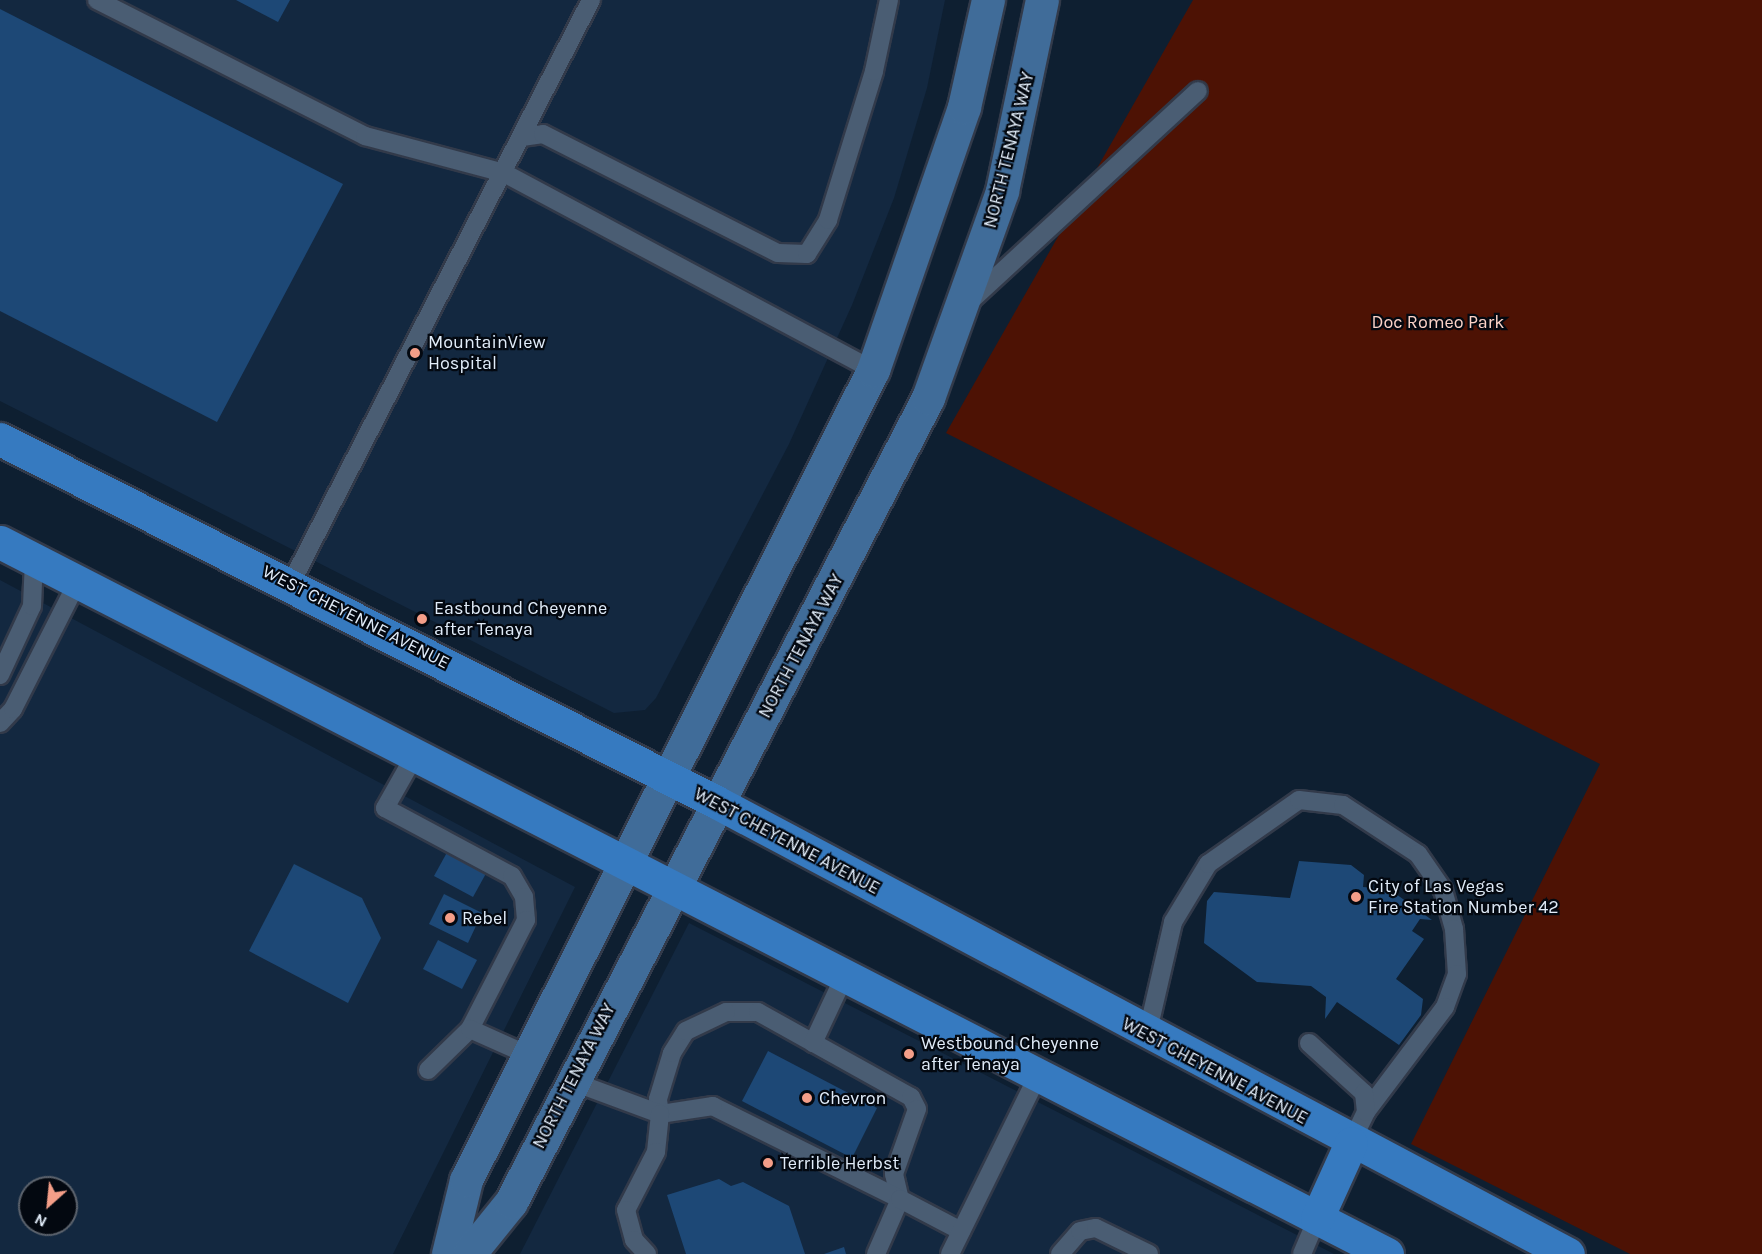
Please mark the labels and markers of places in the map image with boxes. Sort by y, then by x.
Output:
place label: MountainView Hospital [428,332,546,374]
marker: MountainView Hospital [406,344,424,362]
place label: Eastbound Cheyenne after Tenaya [434,598,607,640]
marker: Eastbound Cheyenne after Tenaya [415,612,429,626]
place label: City of Las Vegas Fire Station Number 42 [1368,876,1559,918]
marker: City of Las Vegas Fire Station Number 42 [1349,890,1363,904]
place label: Rebel [462,907,507,929]
marker: Rebel [443,911,457,925]
place label: Westbound Cheyenne after Tenaya [921,1033,1099,1076]
marker: Westbound Cheyenne after Tenaya [902,1047,916,1061]
place label: Chevron [819,1087,886,1109]
marker: Chevron [800,1091,814,1105]
place label: Terrible Herbst [780,1152,899,1174]
marker: Terrible Herbst [761,1156,775,1170]

